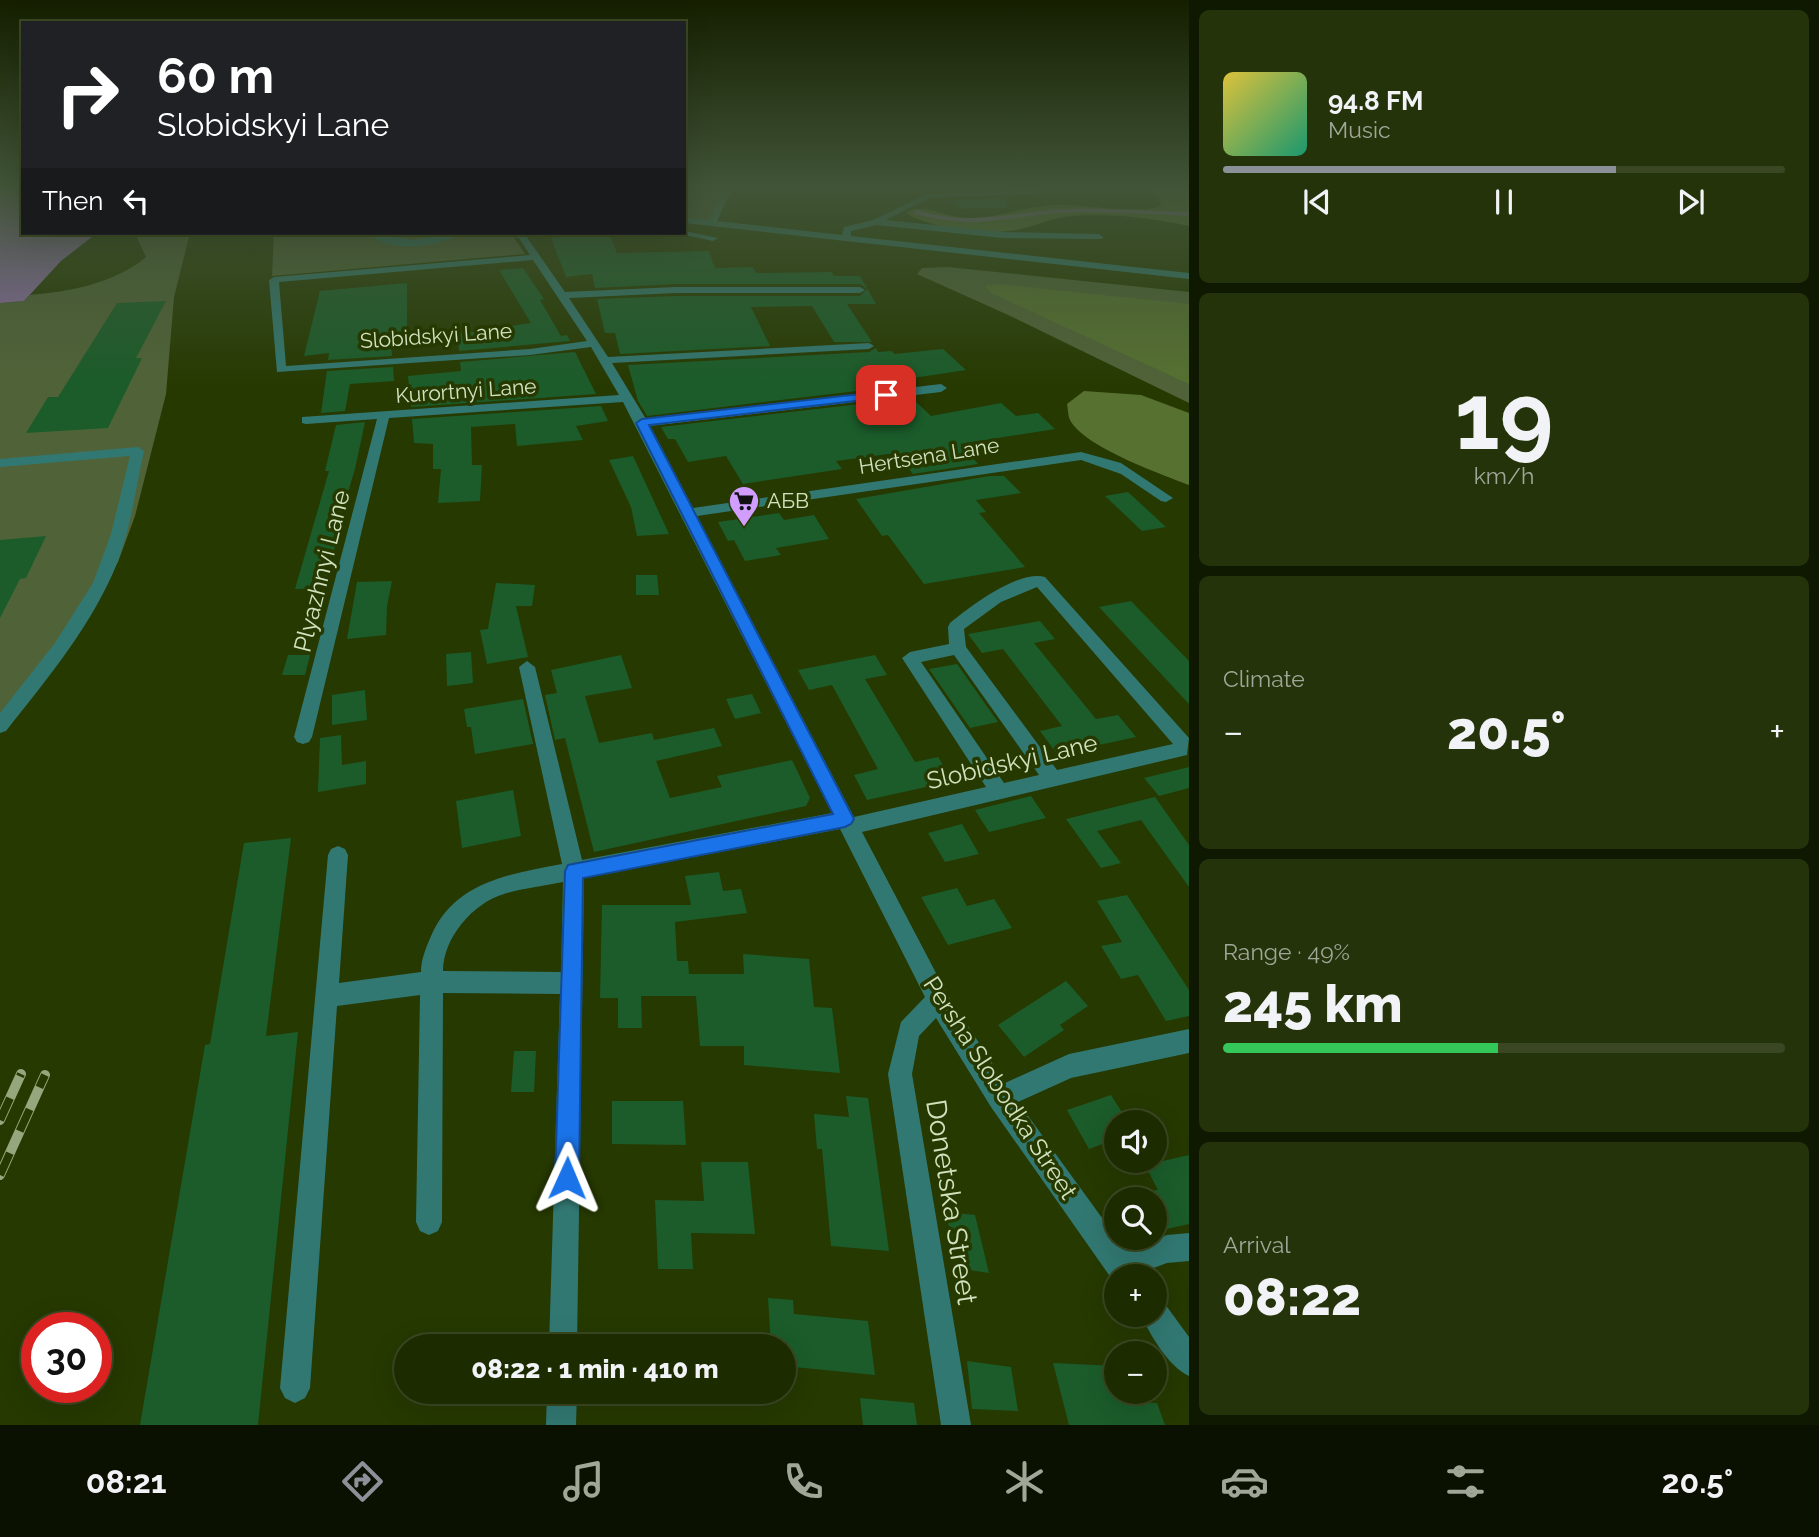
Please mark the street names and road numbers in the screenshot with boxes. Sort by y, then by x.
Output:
street label: Slobidskyi Lane [359,318,513,353]
street label: Kurortnyi Lane [395,373,537,408]
street label: Hertsena Lane [857,432,1001,479]
street label: Plyazhnyi Lane [287,487,356,655]
street label: Slobidskyi Lane [924,728,1100,795]
street label: Persha Slobodka Street [918,971,1083,1205]
street label: Donetska Street [919,1097,984,1308]

